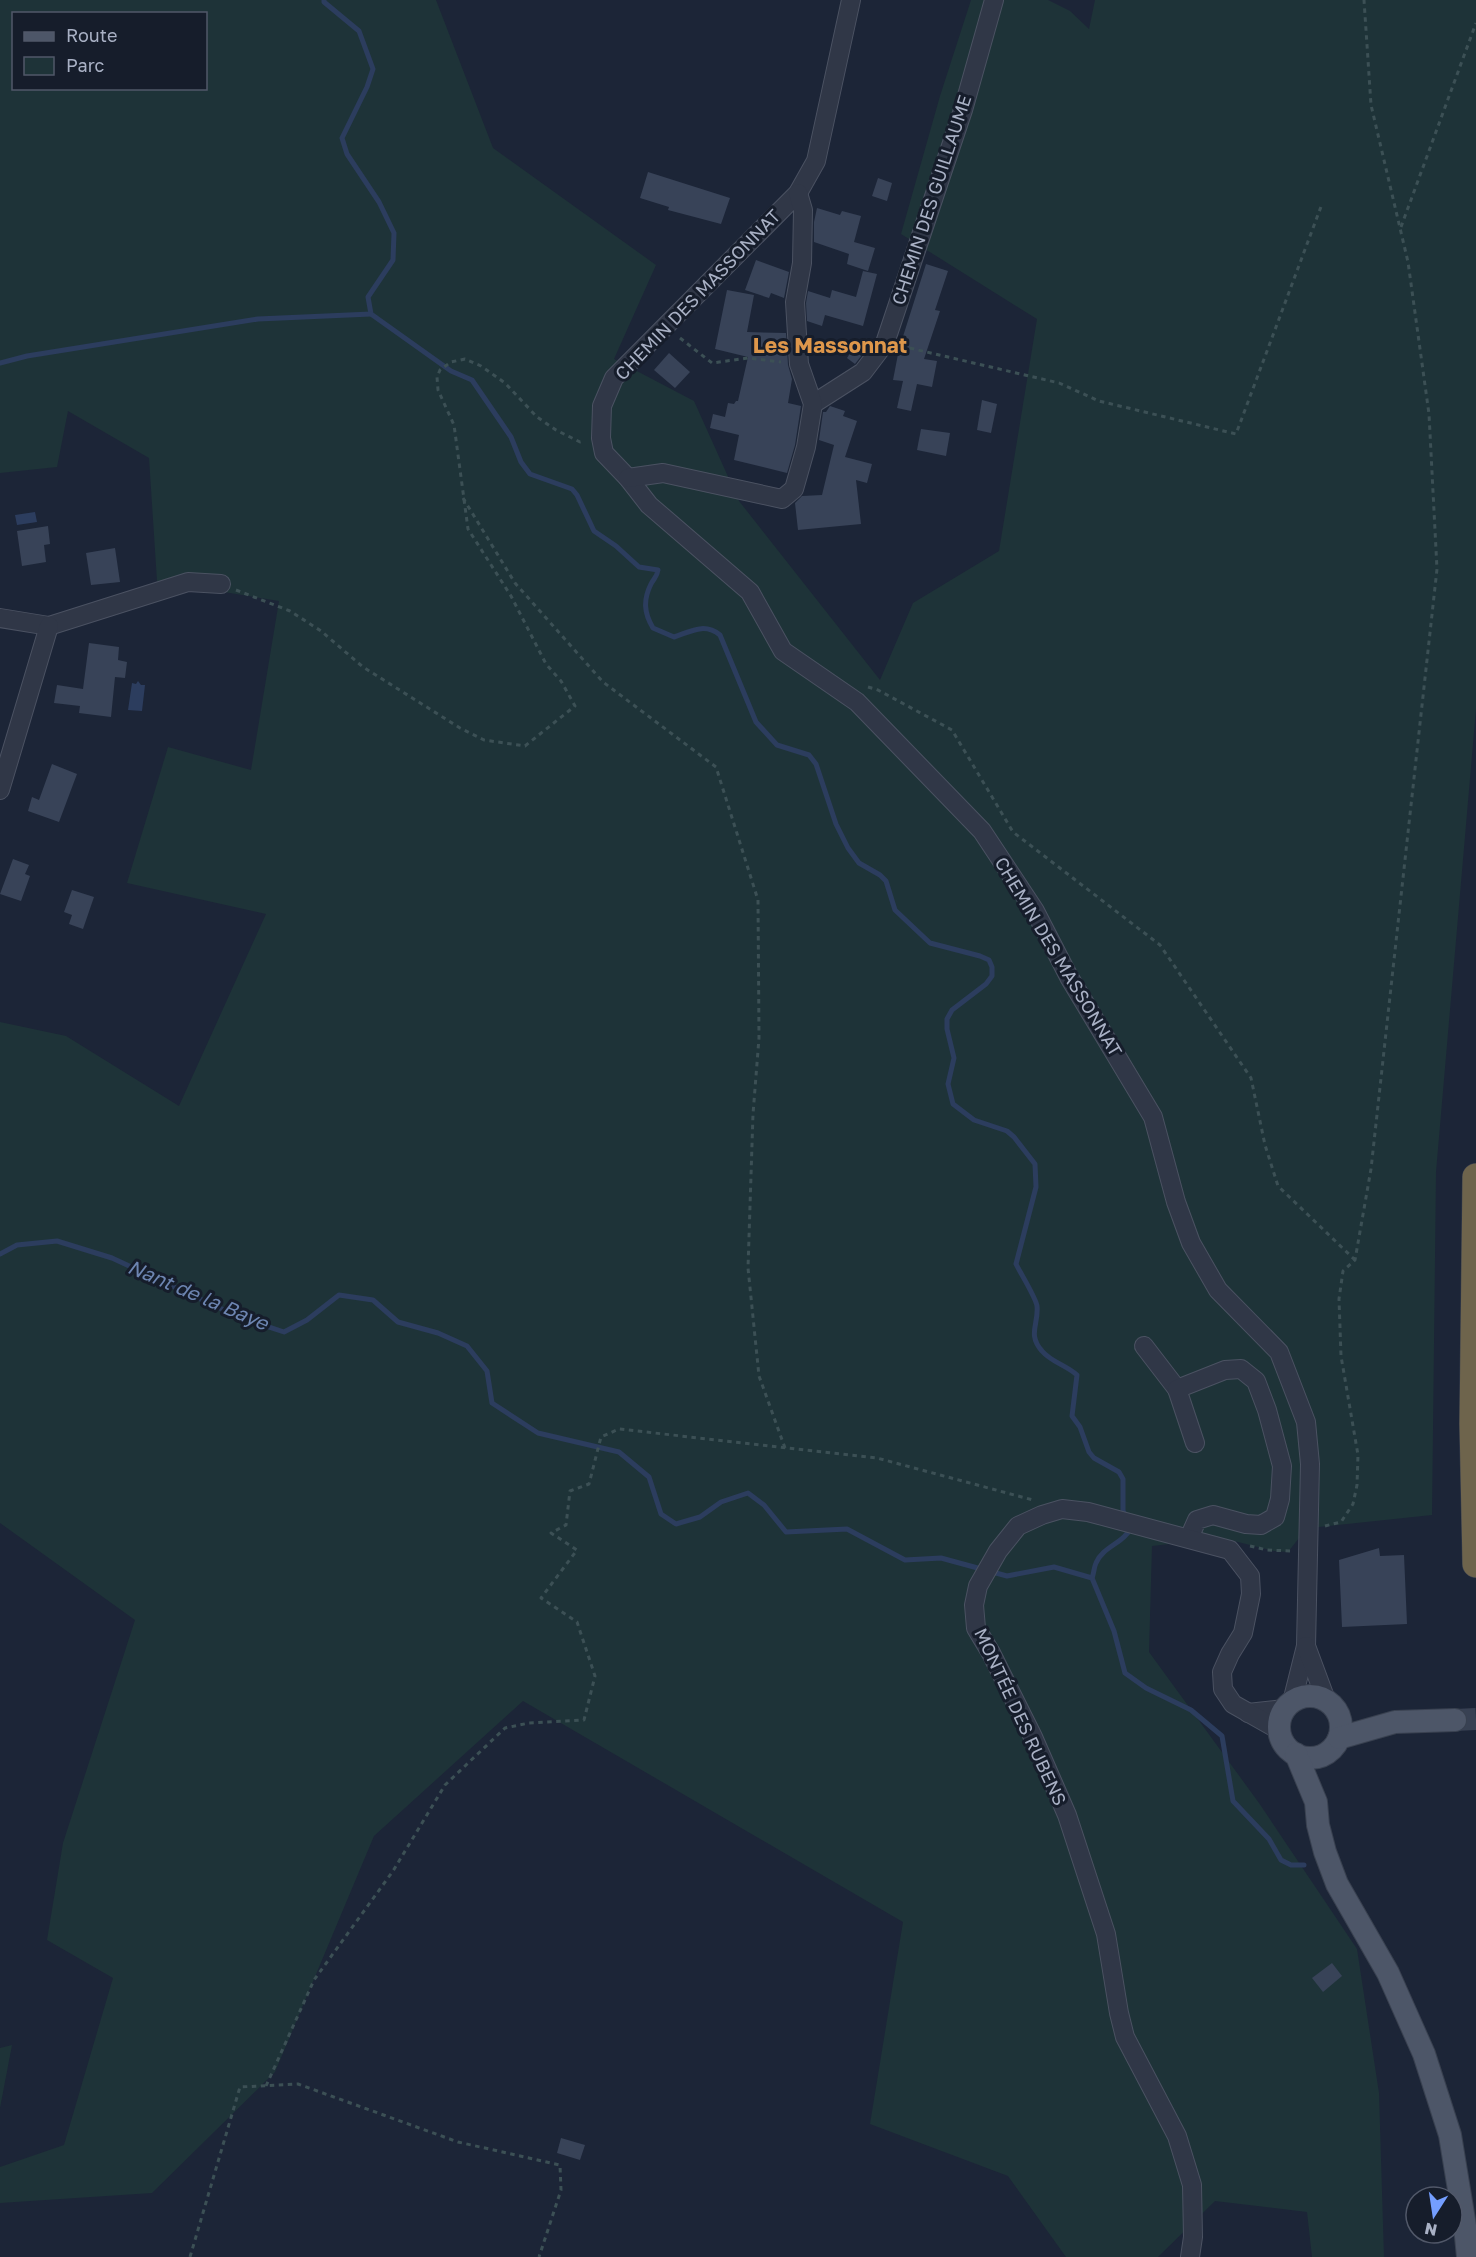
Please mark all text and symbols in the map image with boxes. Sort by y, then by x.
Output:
legend [12,12,207,90]
text: Route [66,24,117,46]
text: Parc [66,54,105,76]
street label: CHEMIN DES GUILLAUME [887,92,975,307]
street label: CHEMIN DES MASSONNAT [610,204,785,384]
district label: Les Massonnat [753,332,907,358]
street label: CHEMIN DES MASSONNAT [991,853,1127,1060]
water label: Nant de la Baye [124,1254,273,1336]
street label: MONTÉE DES RUBENS [970,1624,1072,1809]
north arrow [1404,2185,1464,2245]
text: N [1423,2219,1439,2241]

